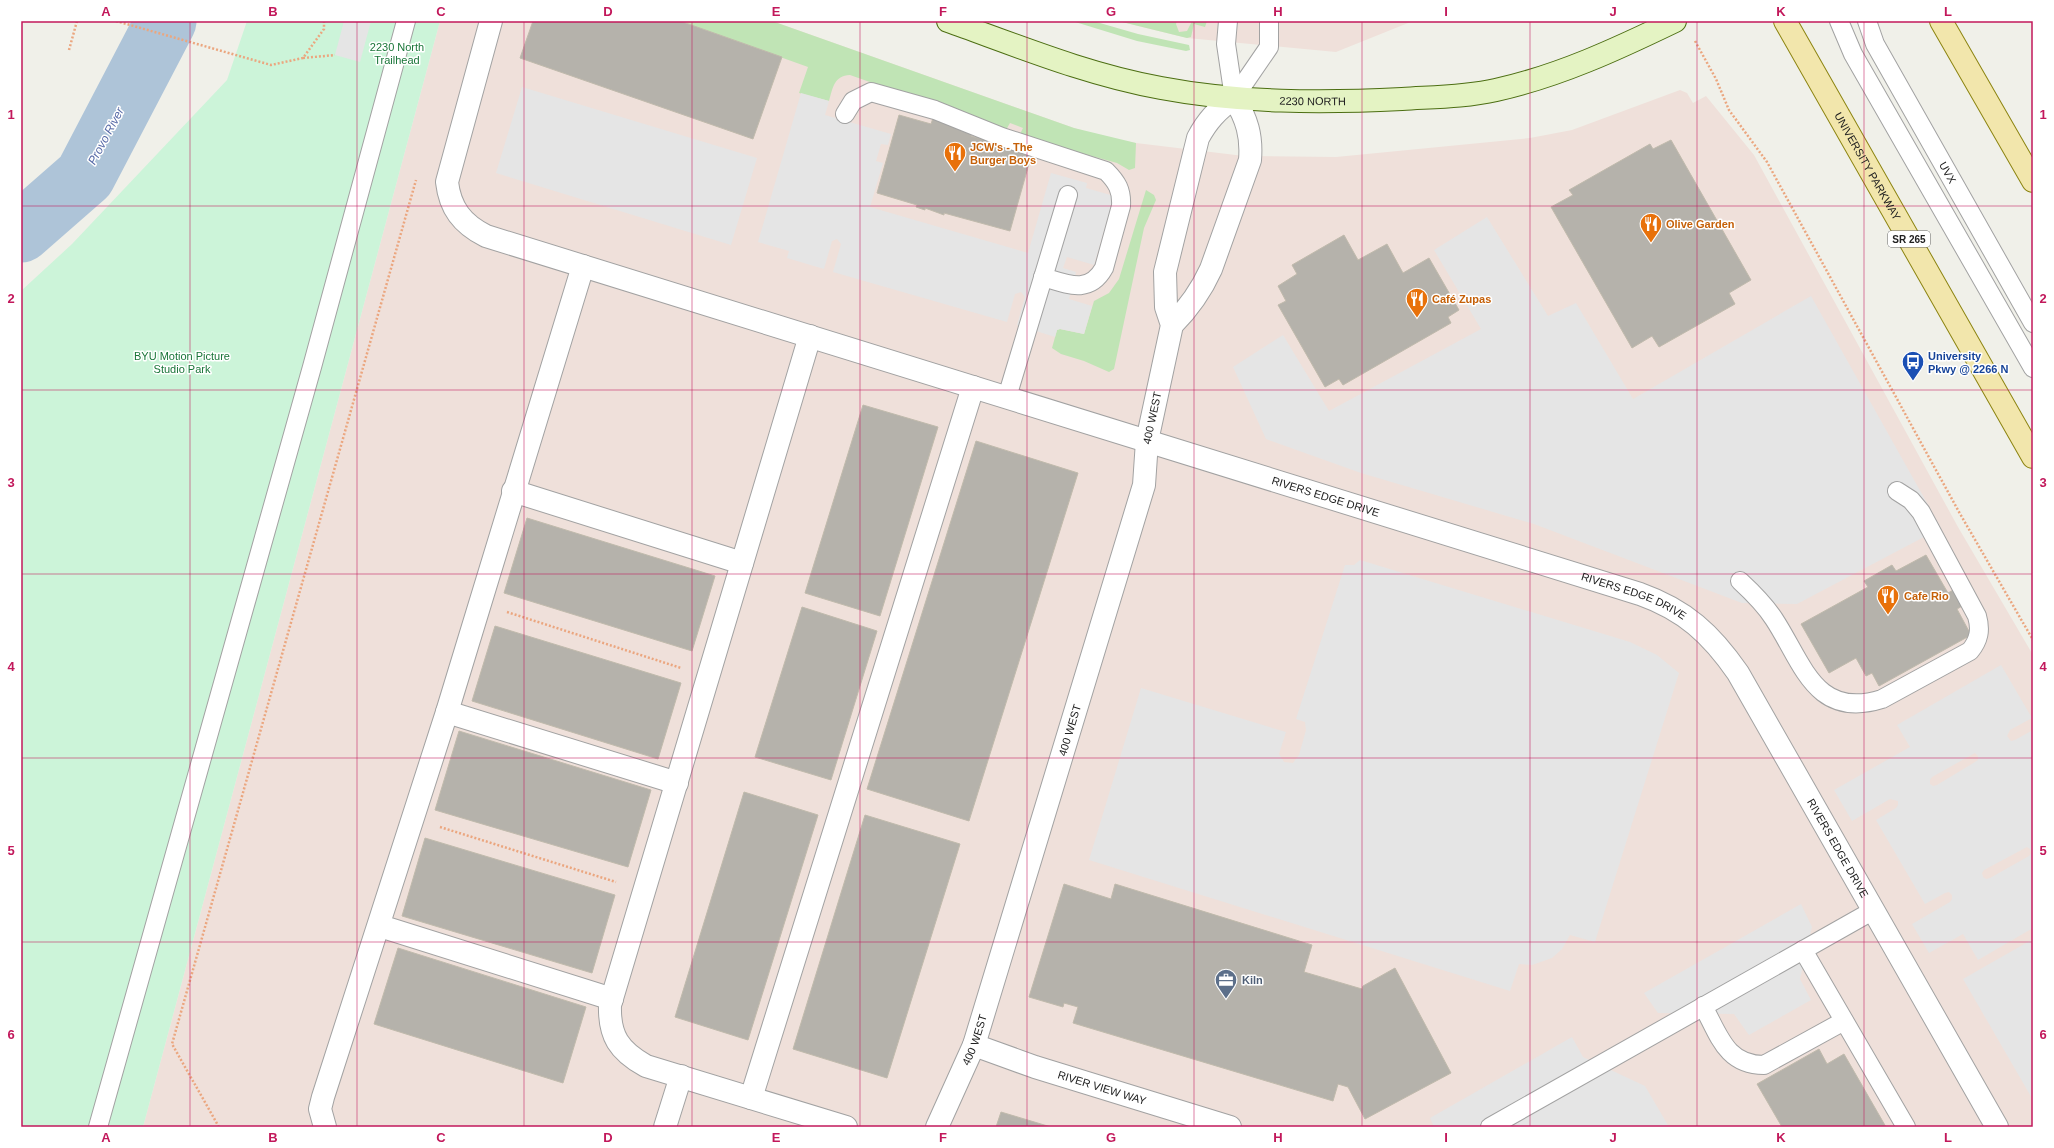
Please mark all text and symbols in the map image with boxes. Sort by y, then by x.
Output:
text: A [101,4,111,19]
text: B [268,4,278,19]
text: C [436,4,446,19]
text: D [603,4,613,19]
text: E [772,4,781,19]
text: F [939,4,947,19]
text: G [1106,4,1116,19]
text: H [1273,4,1283,19]
text: I [1444,4,1448,19]
text: J [1609,4,1617,19]
text: K [1776,4,1786,19]
text: L [1944,4,1952,19]
park label: 2230 North Trailhead [370,41,424,66]
street label: 2230 NORTH [1279,95,1346,107]
water label: Provo River [85,104,127,167]
text: 1 [7,107,15,122]
text: 1 [2039,107,2047,122]
street label: UNIVERSITY PARKWAY [1832,110,1903,223]
restaurant icon: JCW's - The Burger Boys [942,140,968,173]
place label: JCW's - The Burger Boys [970,141,1036,166]
street label: UVX [1937,160,1959,186]
restaurant icon: Olive Garden [1638,211,1664,244]
place label: Olive Garden [1666,218,1735,230]
road number: SR 265 [1888,231,1930,247]
restaurant icon: Café Zupas [1404,286,1430,319]
text: 2 [7,291,15,306]
text: 2 [2039,291,2047,306]
place label: Café Zupas [1432,293,1491,305]
bus stop icon: University Pkwy @ 2266 N [1900,349,1926,382]
park label: BYU Motion Picture Studio Park [134,350,230,375]
place label: University Pkwy @ 2266 N [1928,350,2008,375]
street label: 400 WEST [1141,390,1164,445]
street label: RIVERS EDGE DRIVE [1270,474,1381,519]
text: 3 [7,475,15,490]
text: 3 [2039,475,2047,490]
street label: RIVERS EDGE DRIVE [1580,570,1689,622]
restaurant icon: Cafe Rio [1875,583,1901,616]
place label: Cafe Rio [1904,590,1949,602]
text: 4 [7,659,15,674]
text: 4 [2039,659,2047,674]
street label: 400 WEST [1056,703,1083,757]
street label: RIVERS EDGE DRIVE [1805,797,1871,900]
text: 5 [7,843,15,858]
text: 5 [2039,843,2047,858]
office icon: Kiln [1213,967,1239,1000]
place label: Kiln [1242,974,1263,986]
street label: 400 WEST [960,1013,989,1067]
text: 6 [7,1027,15,1042]
text: 6 [2039,1027,2047,1042]
street label: RIVER VIEW WAY [1056,1068,1148,1107]
text: A [101,1130,111,1145]
text: B [268,1130,278,1145]
text: C [436,1130,446,1145]
text: D [603,1130,613,1145]
text: E [772,1130,781,1145]
text: F [939,1130,947,1145]
text: G [1106,1130,1116,1145]
text: H [1273,1130,1283,1145]
text: I [1444,1130,1448,1145]
text: J [1609,1130,1617,1145]
text: K [1776,1130,1786,1145]
text: L [1944,1130,1952,1145]

